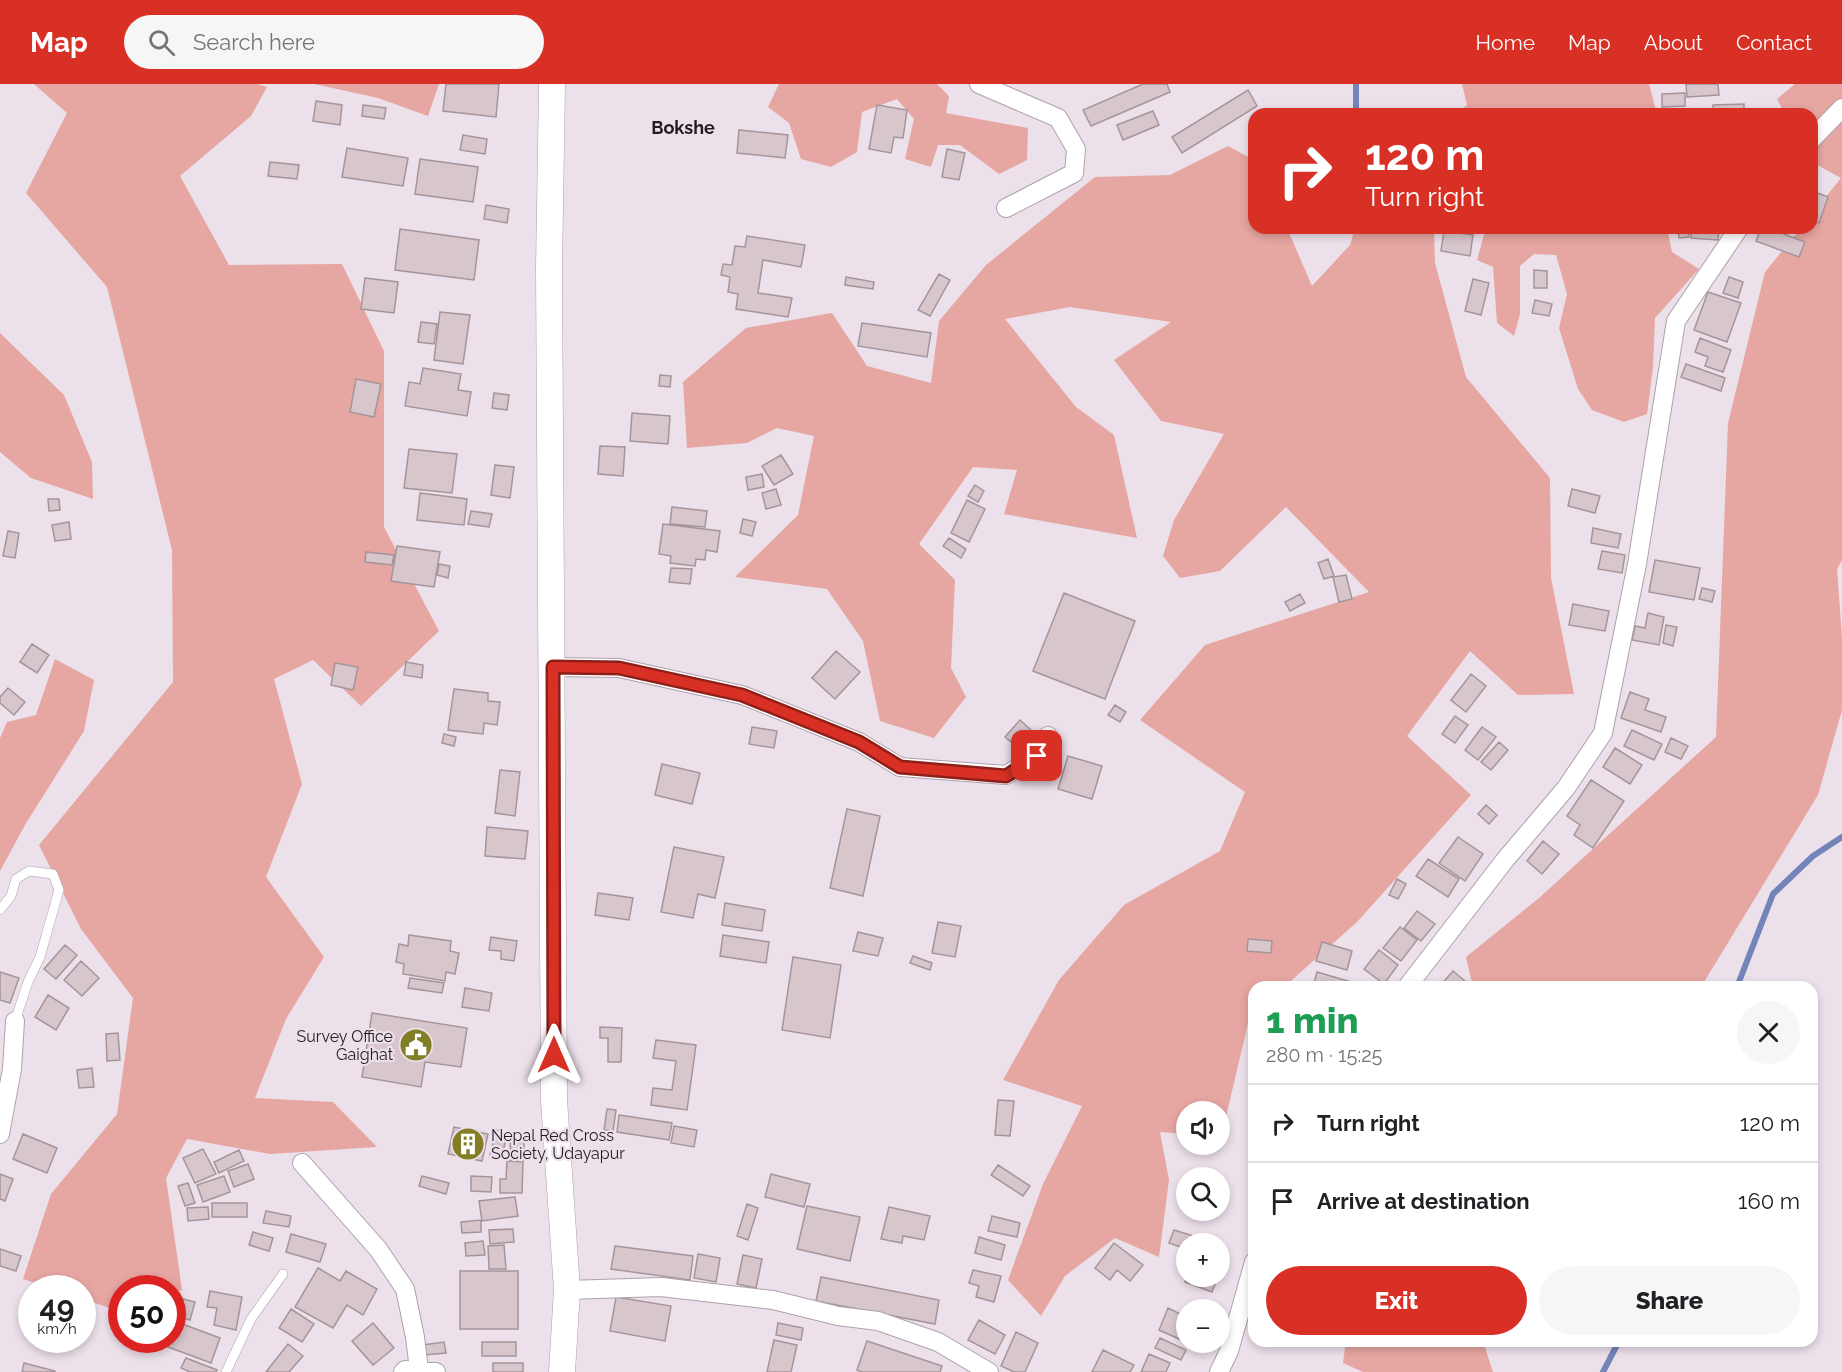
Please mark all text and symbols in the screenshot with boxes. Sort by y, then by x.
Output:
search box [124,15,544,69]
text: Map [30,26,88,59]
icon: search [145,26,178,59]
text: Search here [193,29,315,55]
text: Home [1476,30,1535,55]
text: Map [1568,30,1611,55]
text: About [1644,30,1703,55]
text: Contact [1736,30,1812,55]
district label: Bokshe [651,117,715,138]
text: 120 m [1365,131,1484,180]
icon: right [1266,132,1344,210]
text: Turn right [1365,181,1484,212]
pin [1011,730,1062,781]
icon: arrive [1020,739,1053,772]
text: 1 min [1266,999,1358,1041]
button: close [1737,1001,1800,1064]
position arrow [522,1023,586,1087]
place label: Survey Office Gaighat [297,1027,394,1064]
public building icon: Survey Office Gaighat [398,1027,434,1063]
text: 280 m · 15:25 [1266,1043,1383,1067]
map controls [1176,1101,1230,1353]
button: sound [1176,1101,1230,1155]
icon: right [1266,1107,1299,1140]
text: Turn right [1317,1110,1420,1136]
text: 120 m [1740,1110,1800,1136]
building icon: Nepal Red Cross Society, Udayapur [450,1126,486,1162]
place label: Nepal Red Cross Society, Udayapur [491,1126,625,1163]
button: search [1176,1167,1230,1221]
icon: arrive [1266,1185,1299,1218]
text: Arrive at destination [1317,1188,1530,1214]
text: 160 m [1738,1188,1800,1214]
button: + [1176,1233,1230,1287]
button: Exit [1266,1266,1527,1335]
button: Share [1539,1266,1800,1335]
speed limit sign: 50 [108,1275,186,1353]
text: 49 [40,1289,74,1324]
button: − [1176,1299,1230,1353]
text: km/h [37,1320,77,1338]

